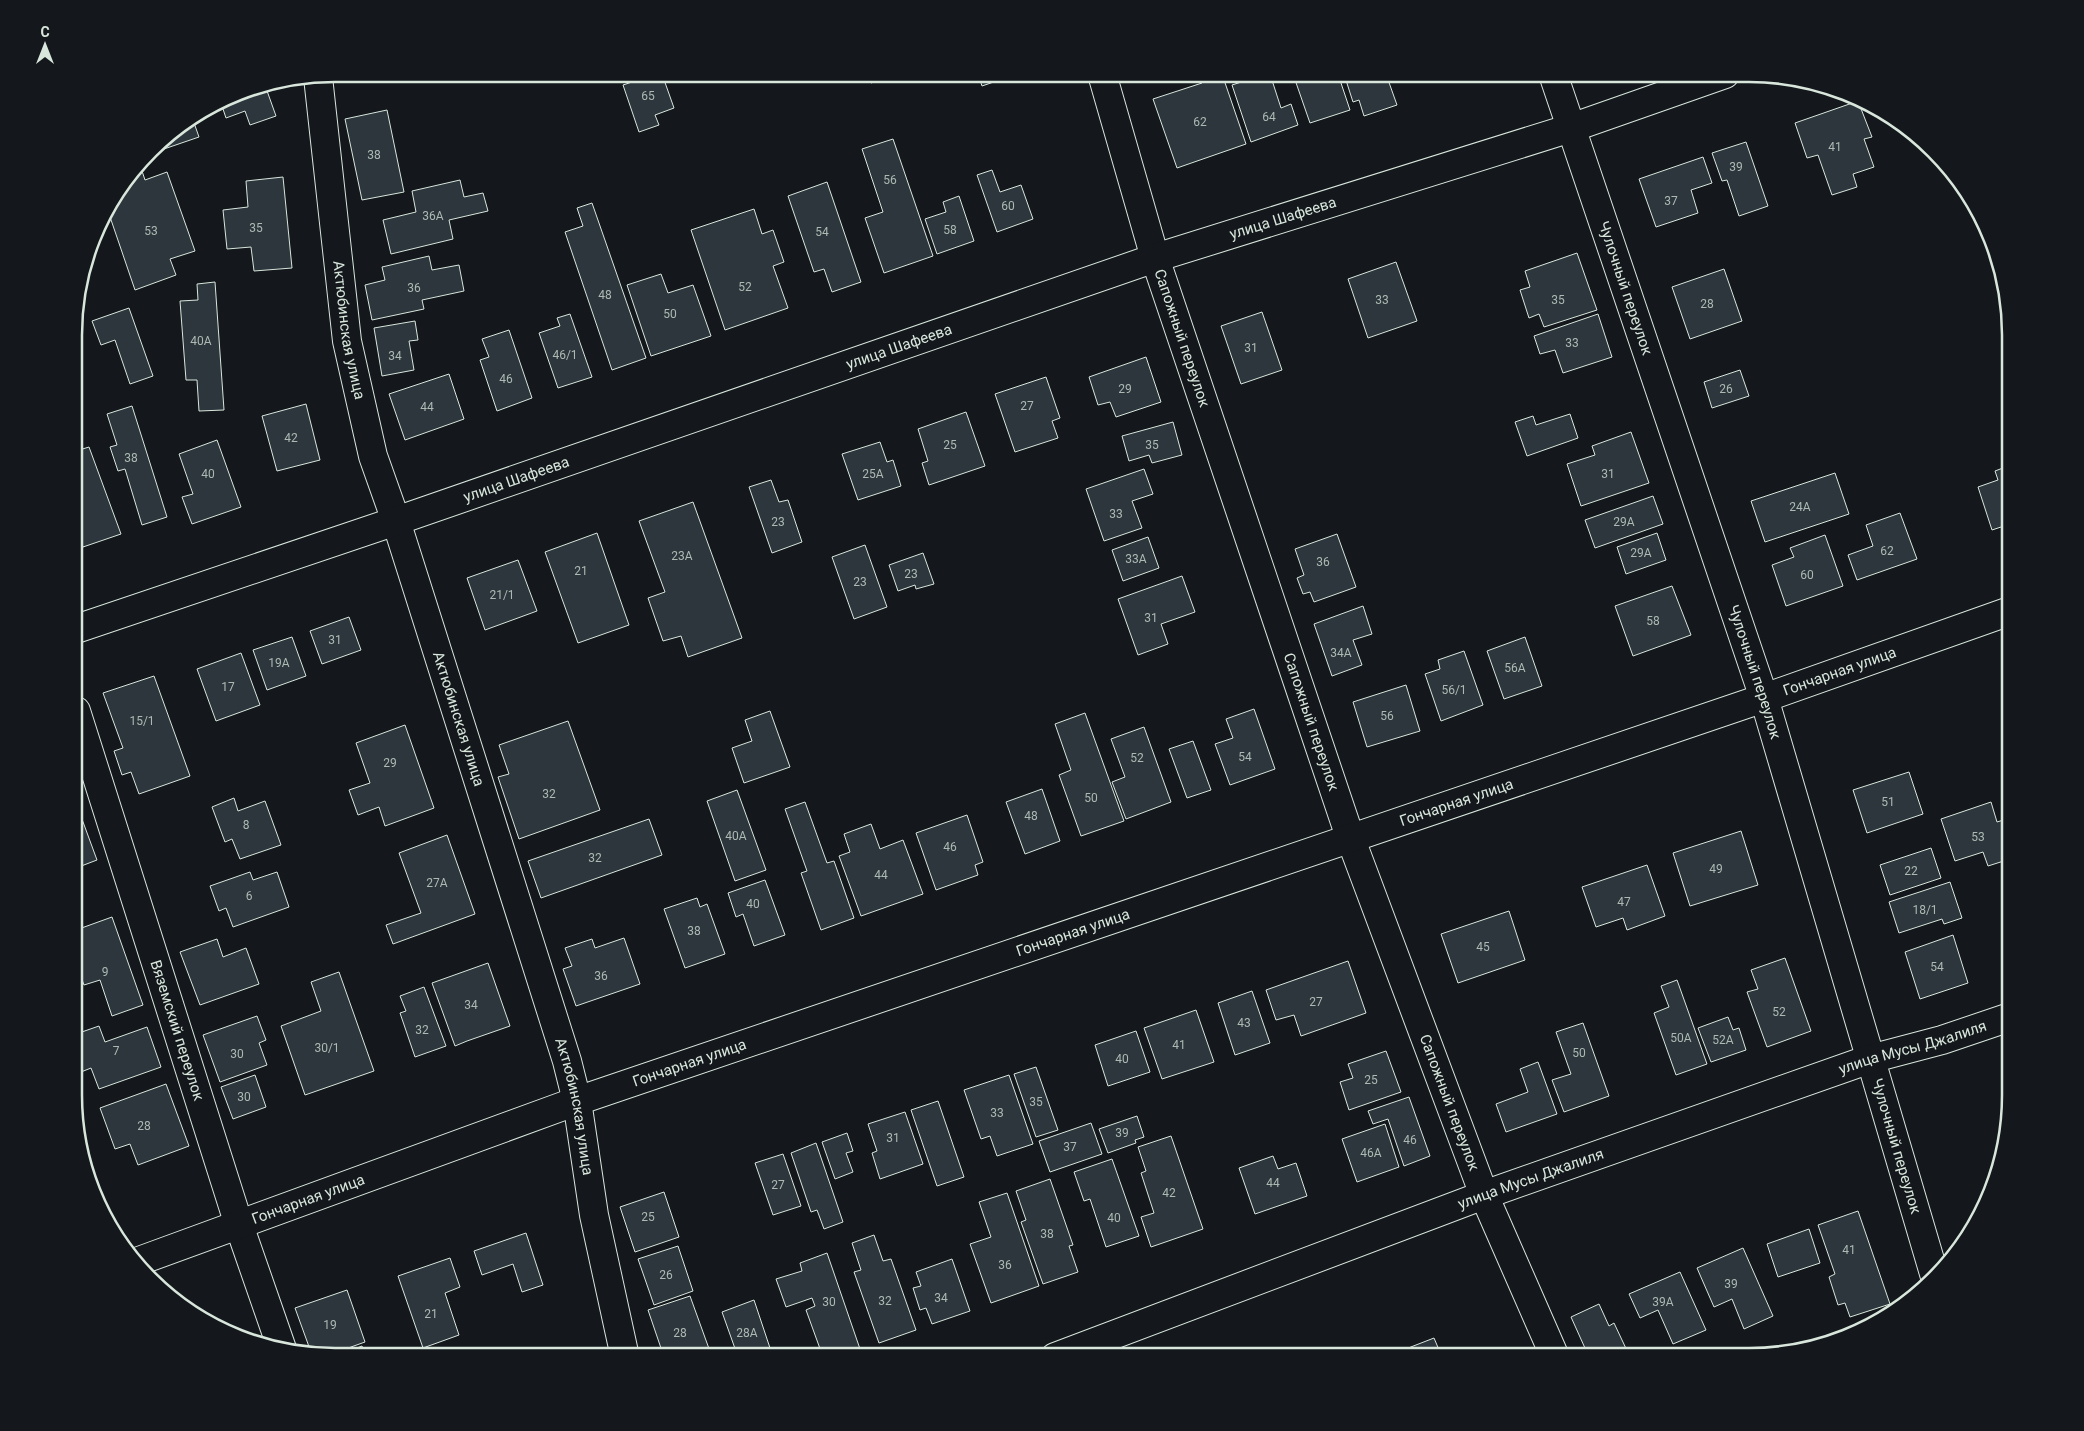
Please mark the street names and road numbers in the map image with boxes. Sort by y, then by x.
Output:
street label: улица Шафеева [1227,193,1338,243]
street label: Чулочный переулок [1594,219,1656,357]
street label: Актюбинская улица [329,260,369,401]
street label: Сапожный переулок [1150,267,1214,409]
street label: улица Шафеева [844,320,954,373]
street label: улица Шафеева [461,453,572,506]
street label: Чулочный переулок [1724,602,1785,741]
street label: Гончарная улица [1780,643,1899,700]
street label: Актюбинская улица [429,649,488,788]
street label: Сапожный переулок [1280,651,1343,793]
street label: Гончарная улица [1397,775,1516,830]
street label: Гончарная улица [1014,905,1132,960]
street label: Вяземский переулок [147,958,208,1103]
street label: улица Мусы Джалиля [1836,1017,1989,1078]
street label: Сапожный переулок [1416,1032,1483,1173]
street label: Актюбинская улица [551,1035,597,1177]
street label: Гончарная улица [630,1035,749,1090]
street label: Чулочный переулок [1868,1076,1925,1216]
street label: улица Мусы Джалиля [1455,1145,1606,1213]
street label: Гончарная улица [249,1170,367,1228]

